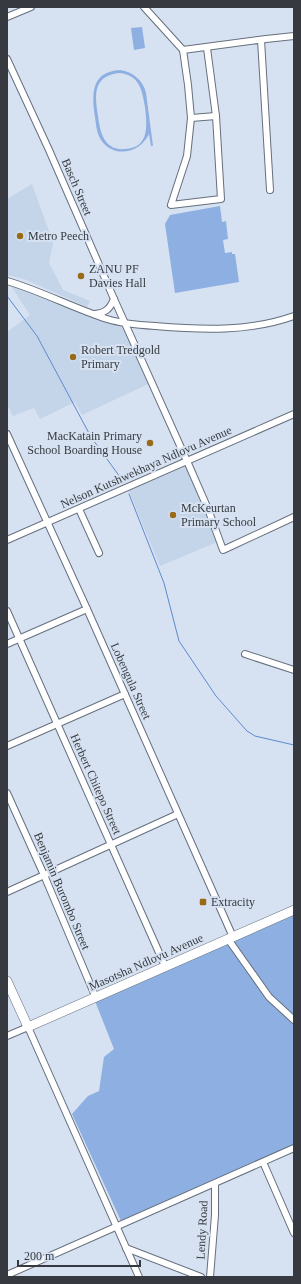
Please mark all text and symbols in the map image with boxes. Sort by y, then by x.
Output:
street label: Basch Street [59,156,95,218]
place label: Metro Peech [28,229,89,243]
marker: Metro Peech [15,231,25,241]
place label: ZANU PF Davies Hall [89,262,147,290]
marker: ZANU PF Davies Hall [76,271,86,281]
place label: Robert Tredgold Primary [81,343,160,371]
marker: Robert Tredgold Primary [68,352,78,362]
street label: Nelson Kutshwekhaya Ndlovu Avenue [58,423,234,511]
place label: MacKatain Primary School Boarding House [27,429,142,457]
marker: MacKatain Primary School Boarding House [145,438,155,448]
place label: McKeurtan Primary School [181,501,257,529]
marker: McKeurtan Primary School [168,510,178,520]
street label: Lobengula Street [108,641,154,722]
street label: Herbert Chitepo Street [68,732,125,837]
street label: Benjamin Burombo Street [31,830,93,952]
place label: Extracity [211,895,255,909]
marker: Extracity [198,897,208,907]
street label: Masotsha Ndlovu Avenue [87,930,205,994]
street label: Lendy Road [193,1200,211,1260]
scale bar [18,1242,140,1268]
text: 200 m [24,1249,55,1263]

